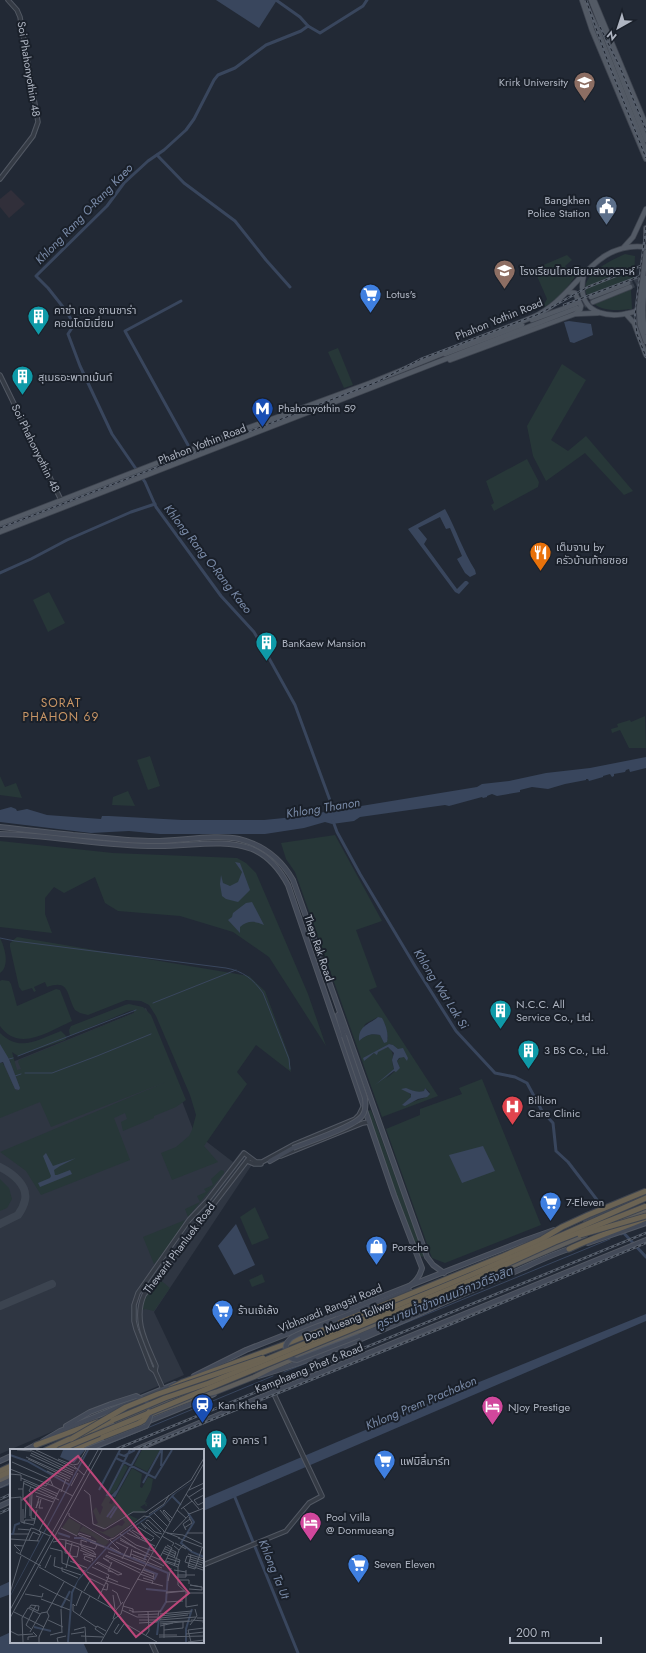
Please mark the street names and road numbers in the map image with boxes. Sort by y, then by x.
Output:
street label: Soi Phahonyothin 48 [14,20,44,118]
street label: Phahon Yothin Road [453,294,545,344]
street label: Soi Phahonyothin 48 [8,401,64,495]
street label: Phahon Yothin Road [156,420,248,468]
street label: Thep Rak Road [300,913,338,983]
street label: Thewarit Phanluek Road [139,1199,219,1297]
street label: Vibhavadi Rangsit Road [276,1280,384,1336]
street label: Don Mueang Tollway [301,1295,397,1345]
street label: Kamphaeng Phet 6 Road [253,1339,365,1397]

